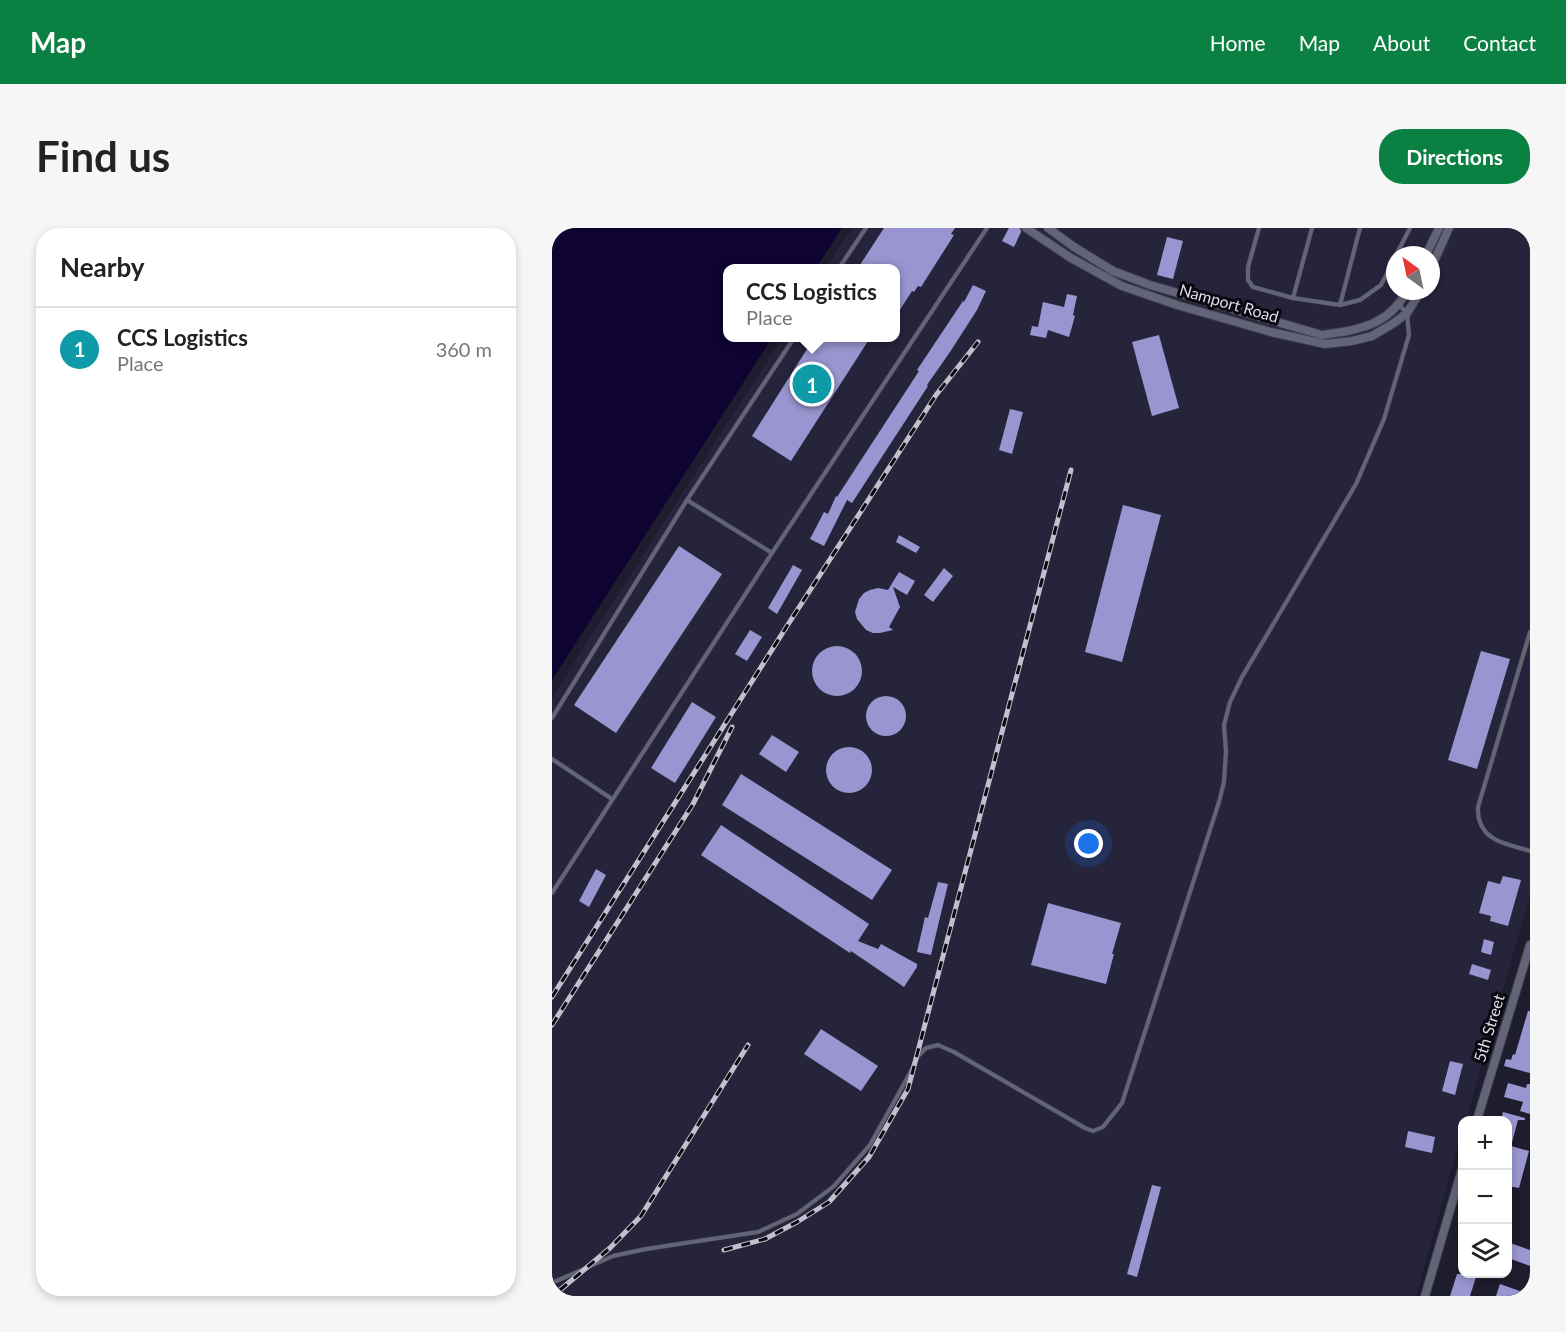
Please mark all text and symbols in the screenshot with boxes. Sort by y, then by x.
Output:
text: Map [30,25,86,59]
text: Home [1210,30,1266,55]
text: Map [1299,30,1340,55]
text: About [1373,30,1430,55]
text: Contact [1463,30,1536,55]
button: Directions [1379,129,1530,184]
text: Find us [36,131,170,181]
north arrow [1386,246,1440,300]
text: Nearby [60,251,145,283]
popup [723,264,900,342]
text: CCS Logistics [746,278,877,305]
street label: Namport Road [1177,279,1281,326]
text: Place [746,305,793,329]
text: CCS Logistics [117,324,248,351]
text: 1 [74,337,85,361]
text: 360 m [436,337,492,361]
text: Place [117,351,164,375]
pin: 1 [792,362,832,406]
your location [1074,829,1103,858]
street label: 5th Street [1469,991,1508,1064]
map controls [1458,1116,1512,1278]
button: + [1458,1116,1512,1170]
button: − [1458,1170,1512,1224]
button: layers [1458,1224,1512,1278]

